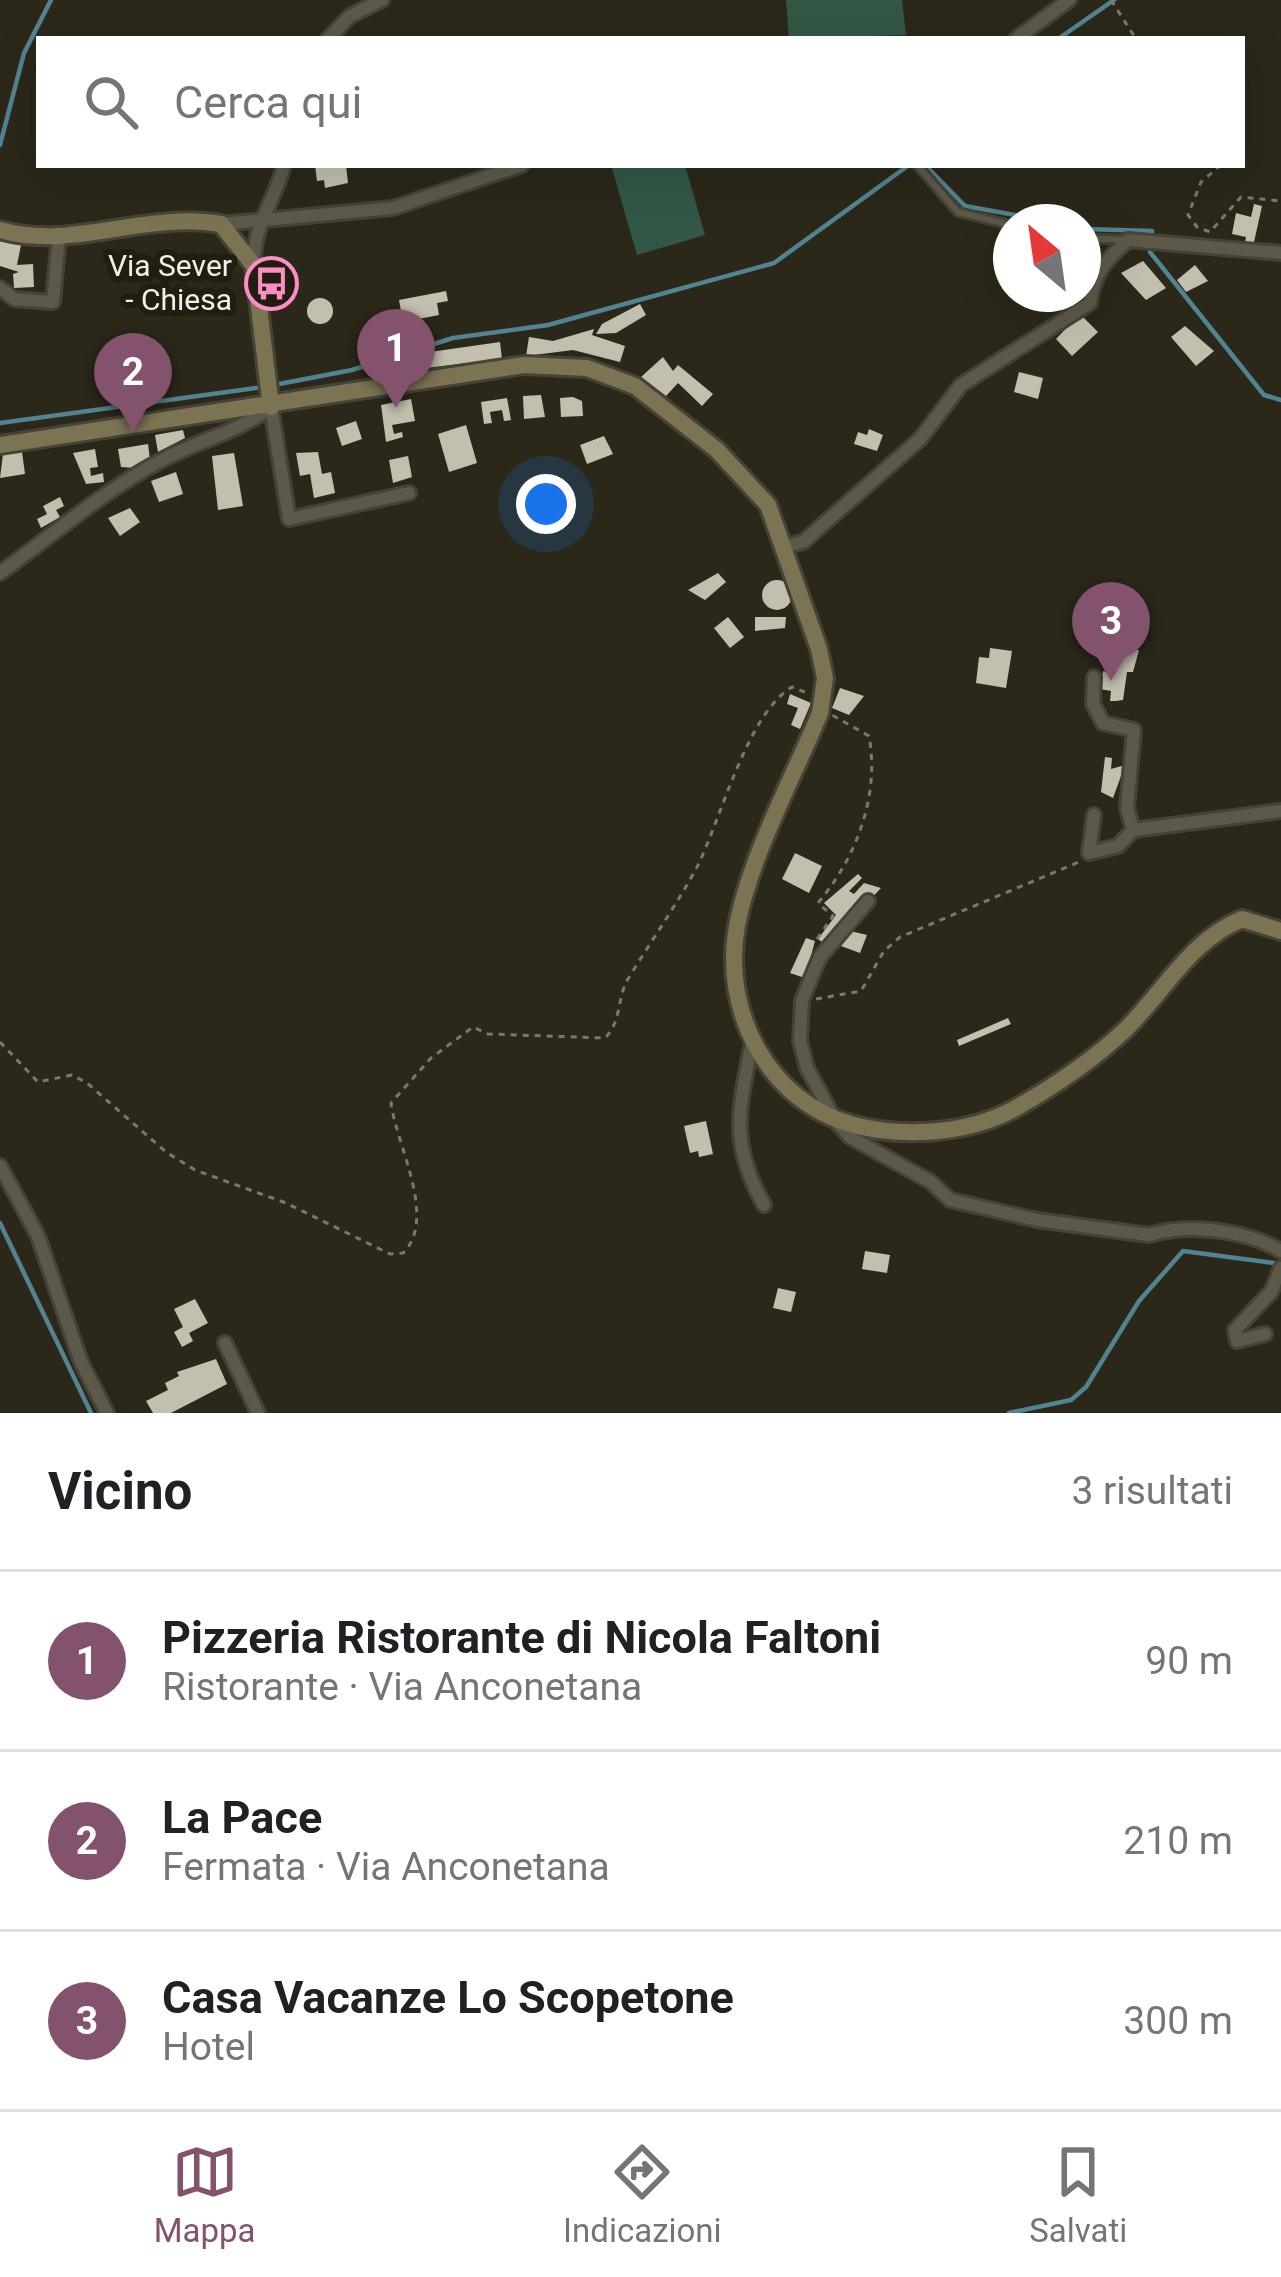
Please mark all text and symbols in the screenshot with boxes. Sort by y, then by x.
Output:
search box [36,36,1245,168]
icon: search [78,69,144,135]
text: Cerca qui [174,76,363,129]
north arrow [993,204,1101,312]
place label: Via Sever - Chiesa [108,248,232,317]
bus stop icon: Via Sever - Chiesa [243,255,299,311]
pin: 1 [357,309,435,408]
pin: 2 [94,333,172,432]
your location [516,474,576,534]
pin: 3 [1072,582,1150,681]
text: Vicino [48,1462,192,1521]
text: 3 risultati [1071,1468,1233,1514]
text: Pizzeria Ristorante di Nicola Faltoni [162,1611,881,1664]
text: 1 [76,1638,98,1684]
text: 90 m [1145,1638,1233,1684]
text: Ristorante · Via Anconetana [162,1664,642,1710]
text: La Pace [162,1791,322,1844]
text: 2 [76,1818,98,1864]
text: 210 m [1123,1818,1233,1864]
text: Fermata · Via Anconetana [162,1844,610,1890]
text: Casa Vacanze Lo Scopetone [162,1971,734,2024]
text: 3 [76,1998,98,2044]
text: 300 m [1123,1998,1233,2044]
text: Hotel [162,2024,255,2070]
tab: Mappa [154,2139,256,2250]
tab: Indicazioni [563,2139,722,2250]
tab: Salvati [1029,2139,1127,2250]

